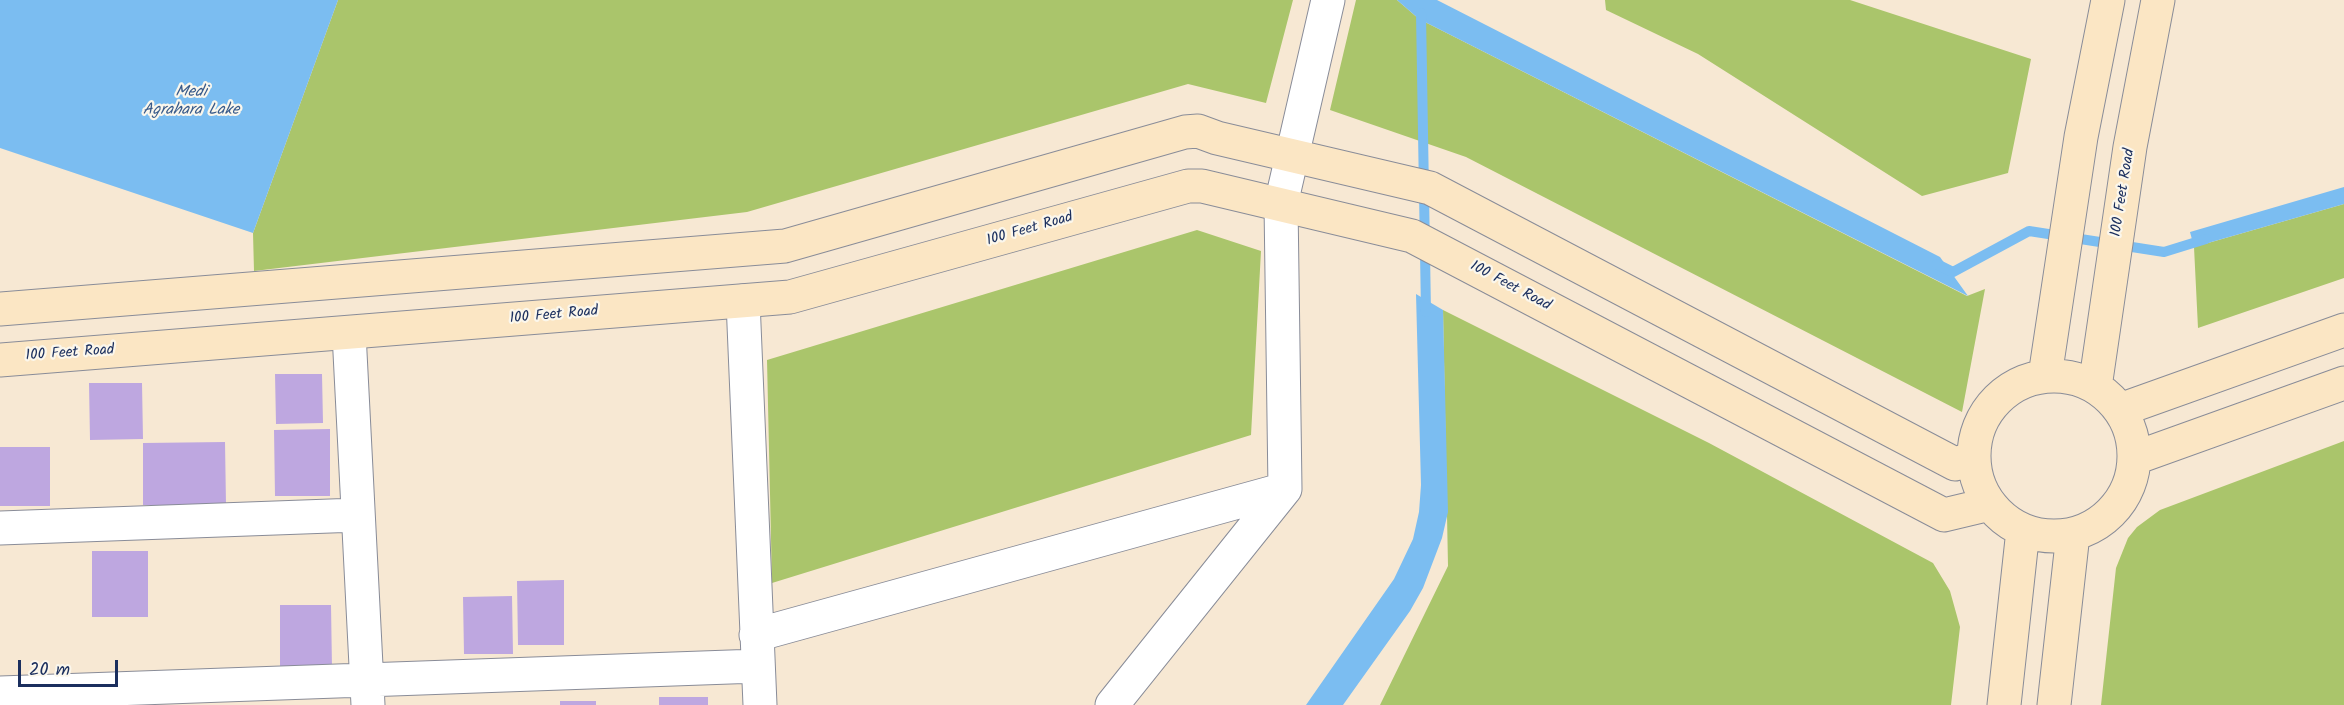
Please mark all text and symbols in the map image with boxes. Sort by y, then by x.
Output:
water label: Medi Agrahara Lake [143,83,239,121]
street label: 100 Feet Road [2108,148,2140,238]
street label: 100 Feet Road [985,209,1075,251]
street label: 100 Feet Road [1466,258,1554,316]
street label: 100 Feet Road [509,303,599,329]
street label: 100 Feet Road [25,342,115,366]
scale bar [21,648,122,686]
text: 20 m [29,656,70,685]

